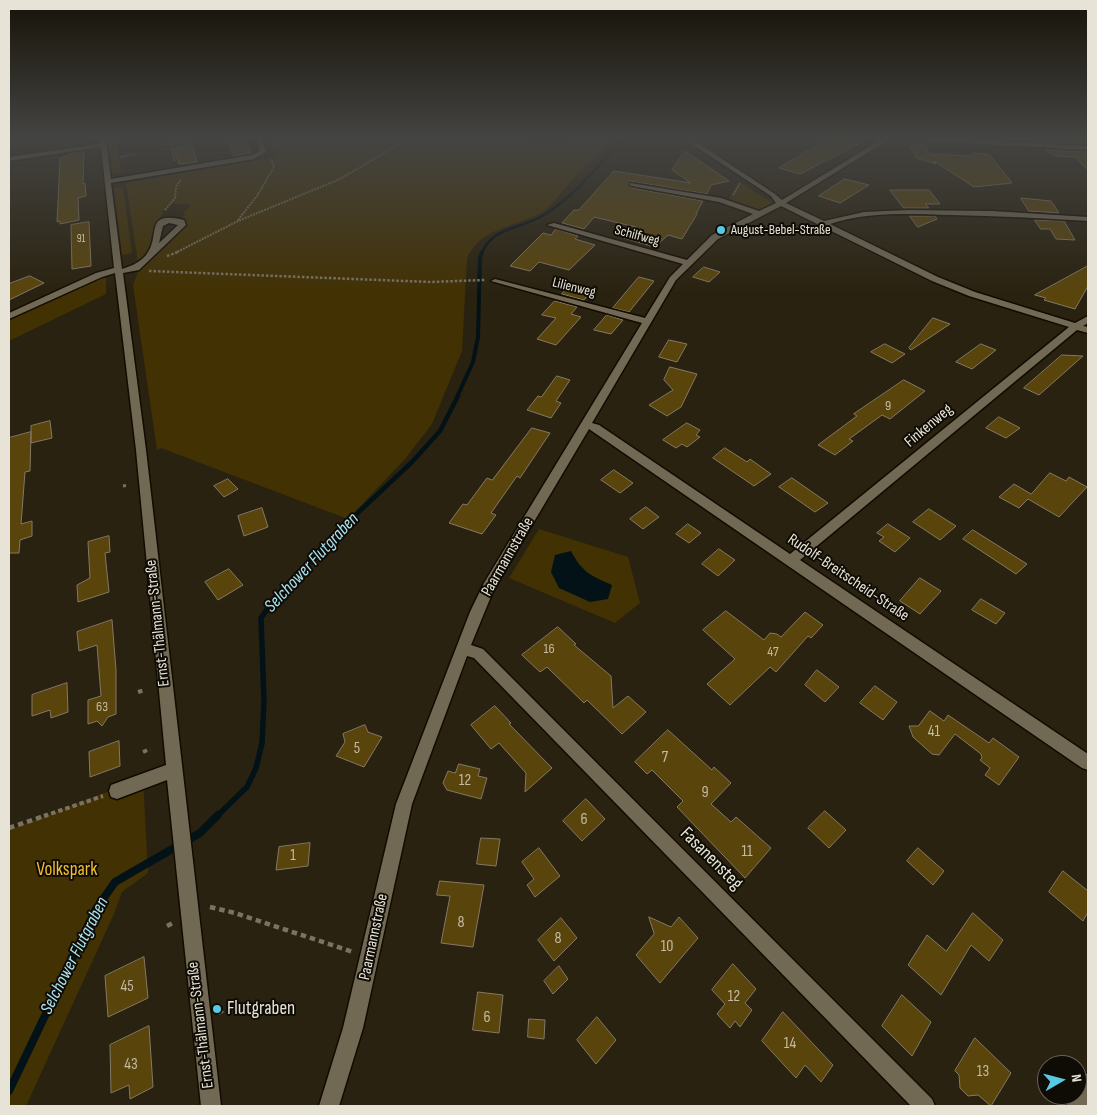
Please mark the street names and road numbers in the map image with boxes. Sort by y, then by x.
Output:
street label: Schilfweg [613,222,661,250]
street label: Lilienweg [551,275,597,301]
street label: Finkenweg [901,400,957,452]
street label: Paarmannstraße [478,514,538,600]
street label: Rudolf-Breitscheid-Straße [784,530,912,626]
street label: Ernst-Thälmann-Straße [142,559,174,687]
street label: Fasanensteg [675,823,747,895]
street label: Paarmannstraße [355,892,393,982]
street label: Ernst-Thälmann-Straße [184,961,218,1089]

